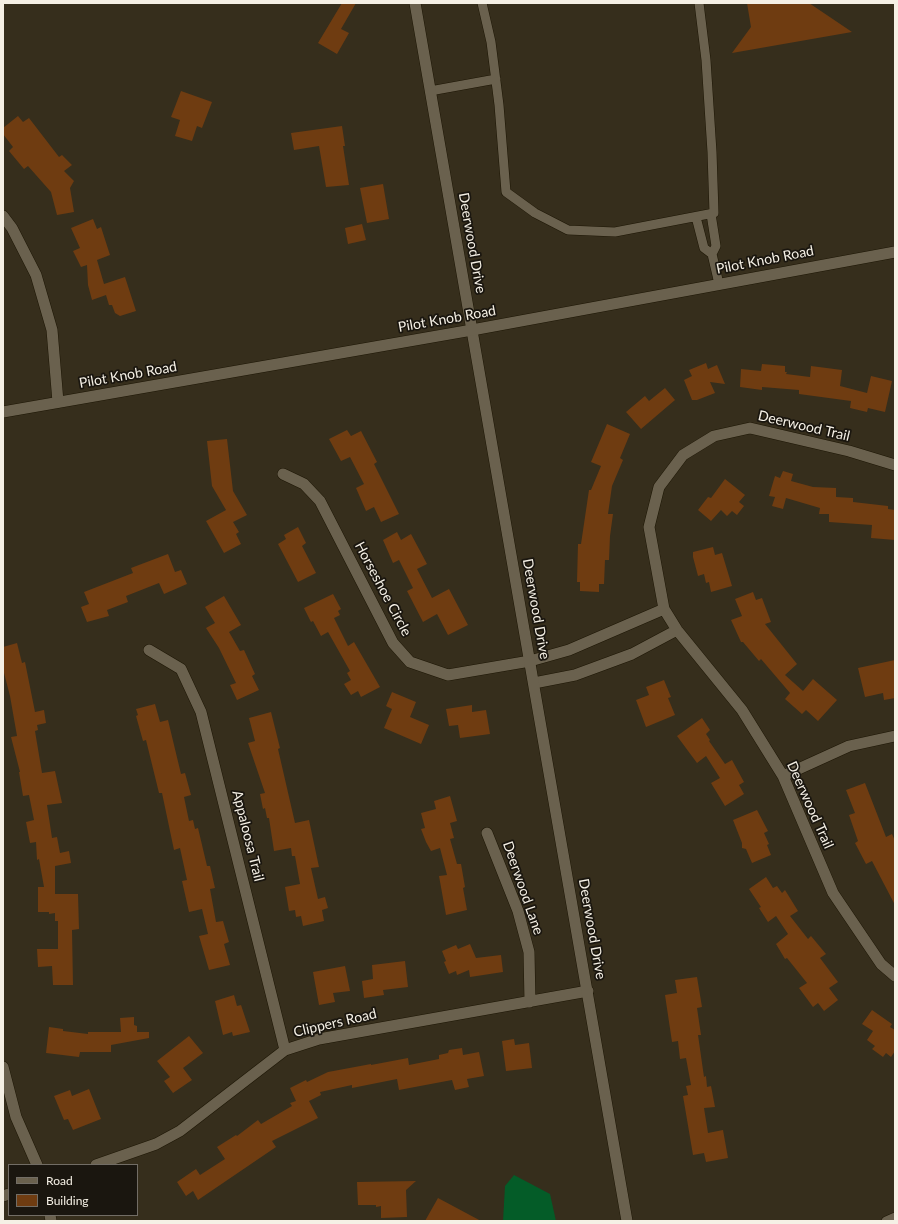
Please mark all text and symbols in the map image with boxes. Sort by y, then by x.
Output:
street label: Deerwood Drive [455,191,489,295]
street label: Pilot Knob Road [715,242,815,278]
street label: Pilot Knob Road [397,302,497,336]
street label: Pilot Knob Road [78,358,178,392]
street label: Deerwood Trail [756,407,852,445]
street label: Horseshoe Circle [351,539,415,639]
street label: Deerwood Drive [519,557,553,661]
street label: Deerwood Trail [783,759,837,851]
street label: Appaloosa Trail [229,789,267,883]
street label: Deerwood Lane [499,839,547,937]
street label: Deerwood Drive [575,877,609,981]
street label: Clippers Road [292,1005,378,1041]
legend [8,1164,138,1216]
text: Road [46,1173,73,1188]
text: Building [46,1193,89,1208]

